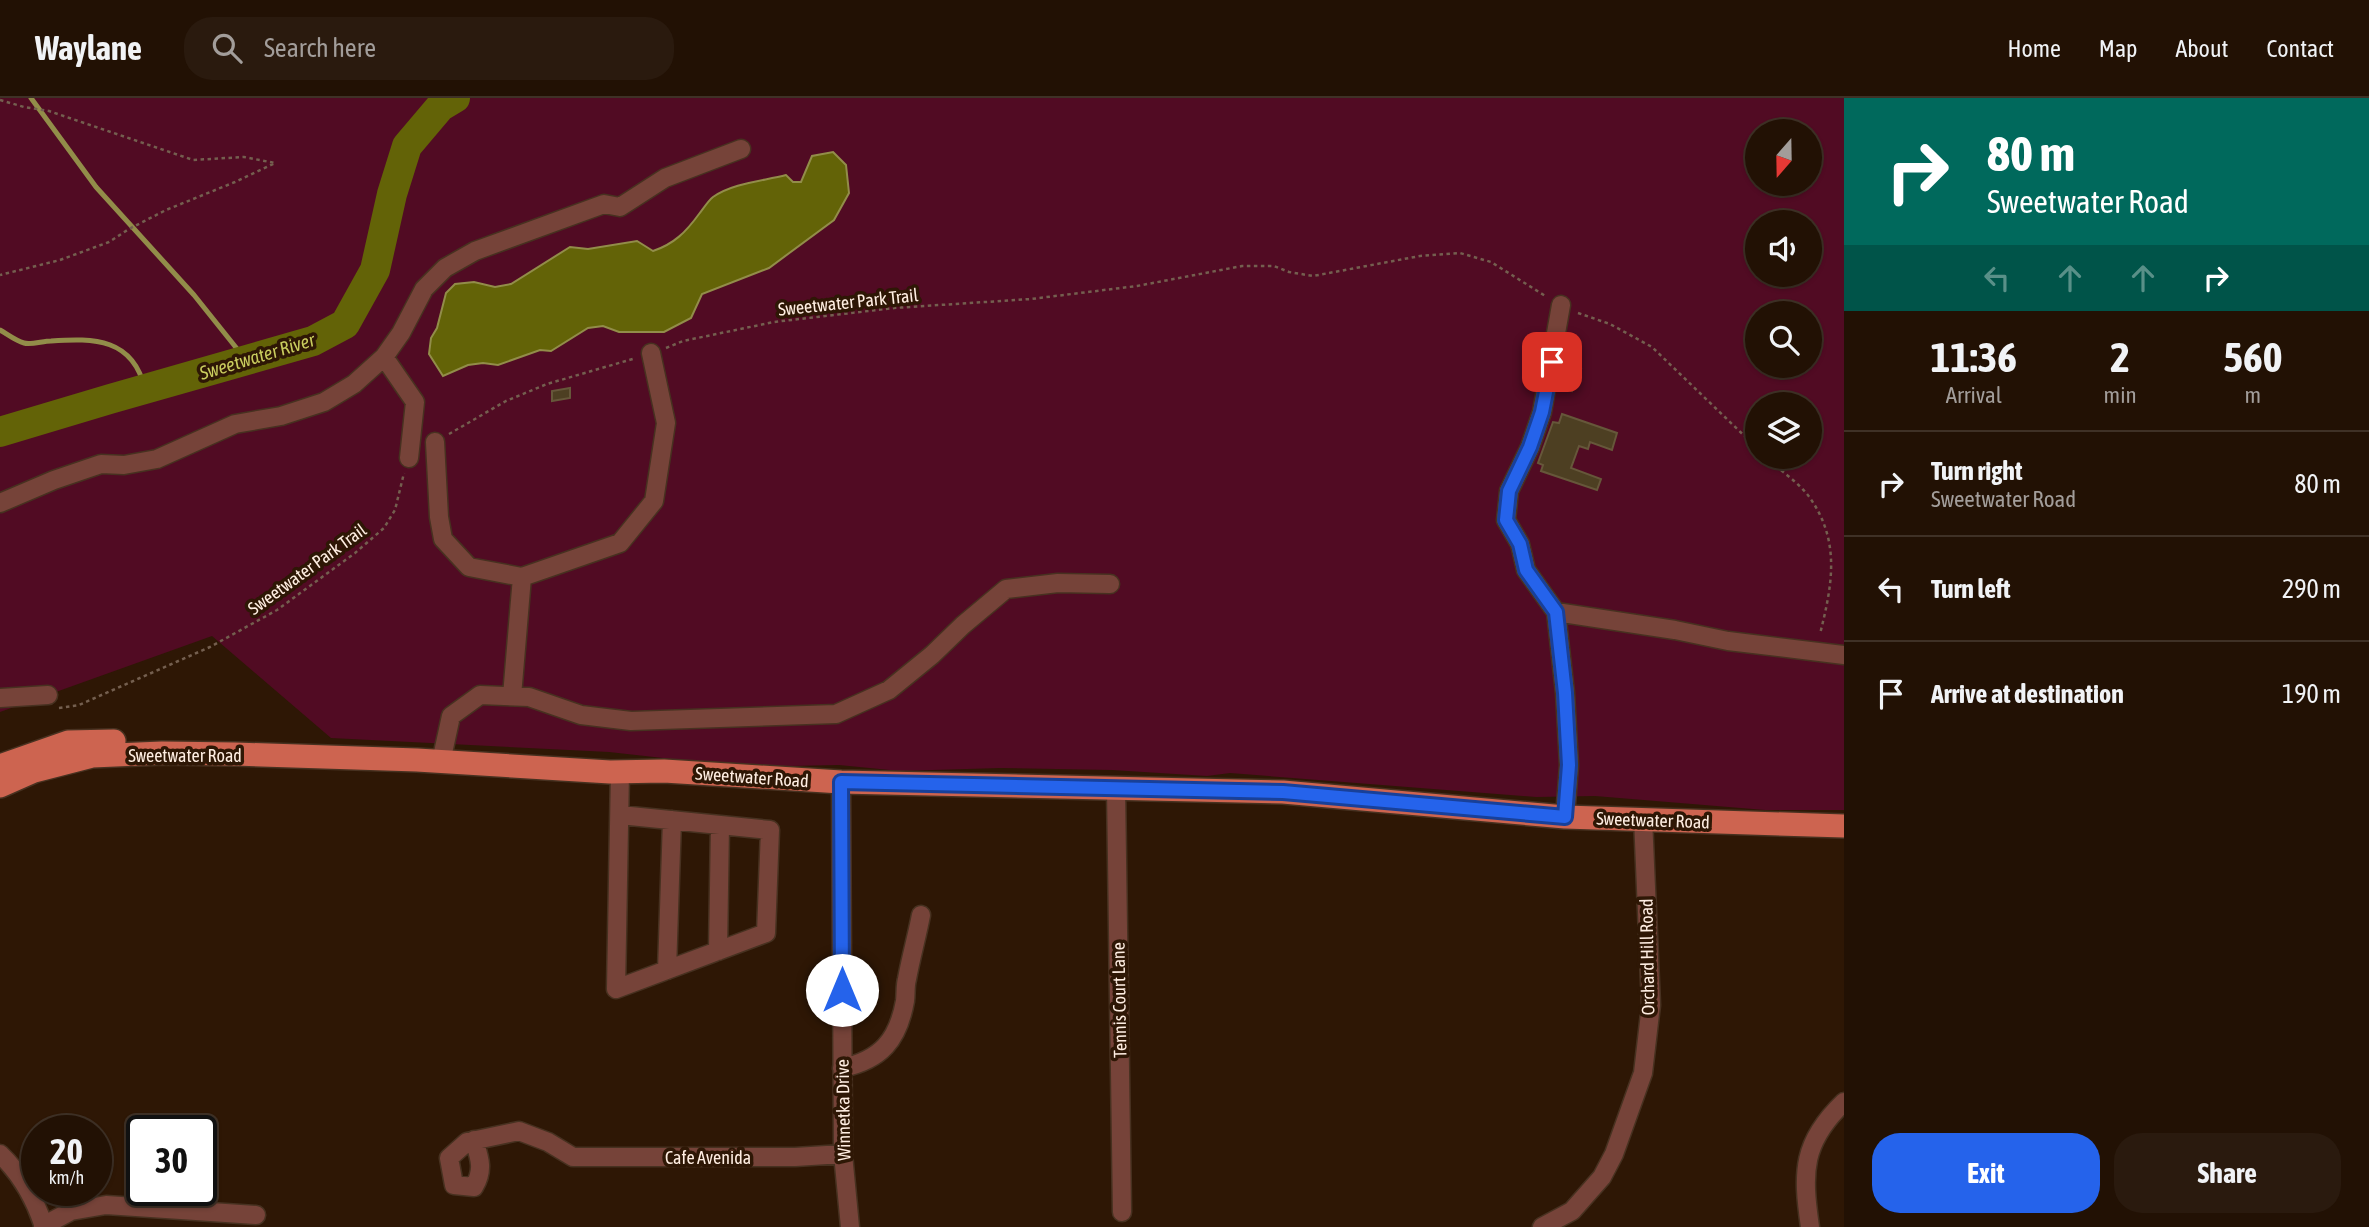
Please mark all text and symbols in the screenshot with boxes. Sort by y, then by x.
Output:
search box [184,17,674,80]
text: Waylane [35,29,142,67]
icon: search [208,29,246,67]
text: Search here [264,33,376,63]
text: Home [2007,35,2061,62]
text: Map [2099,35,2137,62]
text: About [2175,35,2228,62]
text: Contact [2266,35,2334,62]
north arrow [1745,119,1822,196]
map controls [1745,119,1822,469]
text: 80 m [1987,125,2075,181]
icon: right [1872,126,1963,217]
text: Sweetwater Road [1987,183,2189,220]
button: sound [1745,210,1822,287]
icon: left [1978,259,2016,297]
icon: ahead [2051,259,2089,297]
icon: ahead [2124,259,2162,297]
icon: right [2197,259,2235,297]
street label: Sweetwater Park Trail [777,284,919,320]
button: search [1745,301,1822,378]
water label: Sweetwater River [196,328,319,384]
pin [1522,332,1582,392]
text: 11:36 [1931,333,2017,381]
text: 2 [2110,333,2130,381]
text: 560 [2223,333,2282,381]
icon: arrive [1533,343,1571,381]
text: Arrival [1946,382,2002,408]
text: min [2104,382,2137,408]
text: m [2245,382,2261,408]
button: layers [1745,392,1822,469]
text: Turn right [1931,456,2022,486]
icon: right [1872,465,1910,503]
text: 80 m [2294,469,2341,499]
text: Sweetwater Road [1931,486,2076,512]
street label: Sweetwater Park Trail [244,519,370,619]
icon: left [1872,570,1910,608]
text: Turn left [1931,574,2011,604]
text: 290 m [2282,574,2341,604]
icon: arrive [1872,675,1910,713]
text: Arrive at destination [1931,679,2124,709]
text: 190 m [2282,679,2341,709]
street label: Sweetwater Road [128,745,242,766]
street label: Sweetwater Road [695,763,809,791]
street label: Sweetwater Road [1596,808,1710,832]
street label: Orchard Hill Road [1635,898,1659,1016]
street label: Tennis Court Lane [1107,942,1131,1058]
position arrow [805,953,879,1027]
street label: Winnetka Drive [832,1059,854,1161]
speed limit sign: 30 [126,1115,217,1206]
text: 20 [50,1131,83,1171]
button: Exit [1872,1133,2100,1213]
button: Share [2114,1133,2341,1213]
street label: Cafe Avenida [665,1147,751,1168]
text: km/h [49,1167,84,1188]

